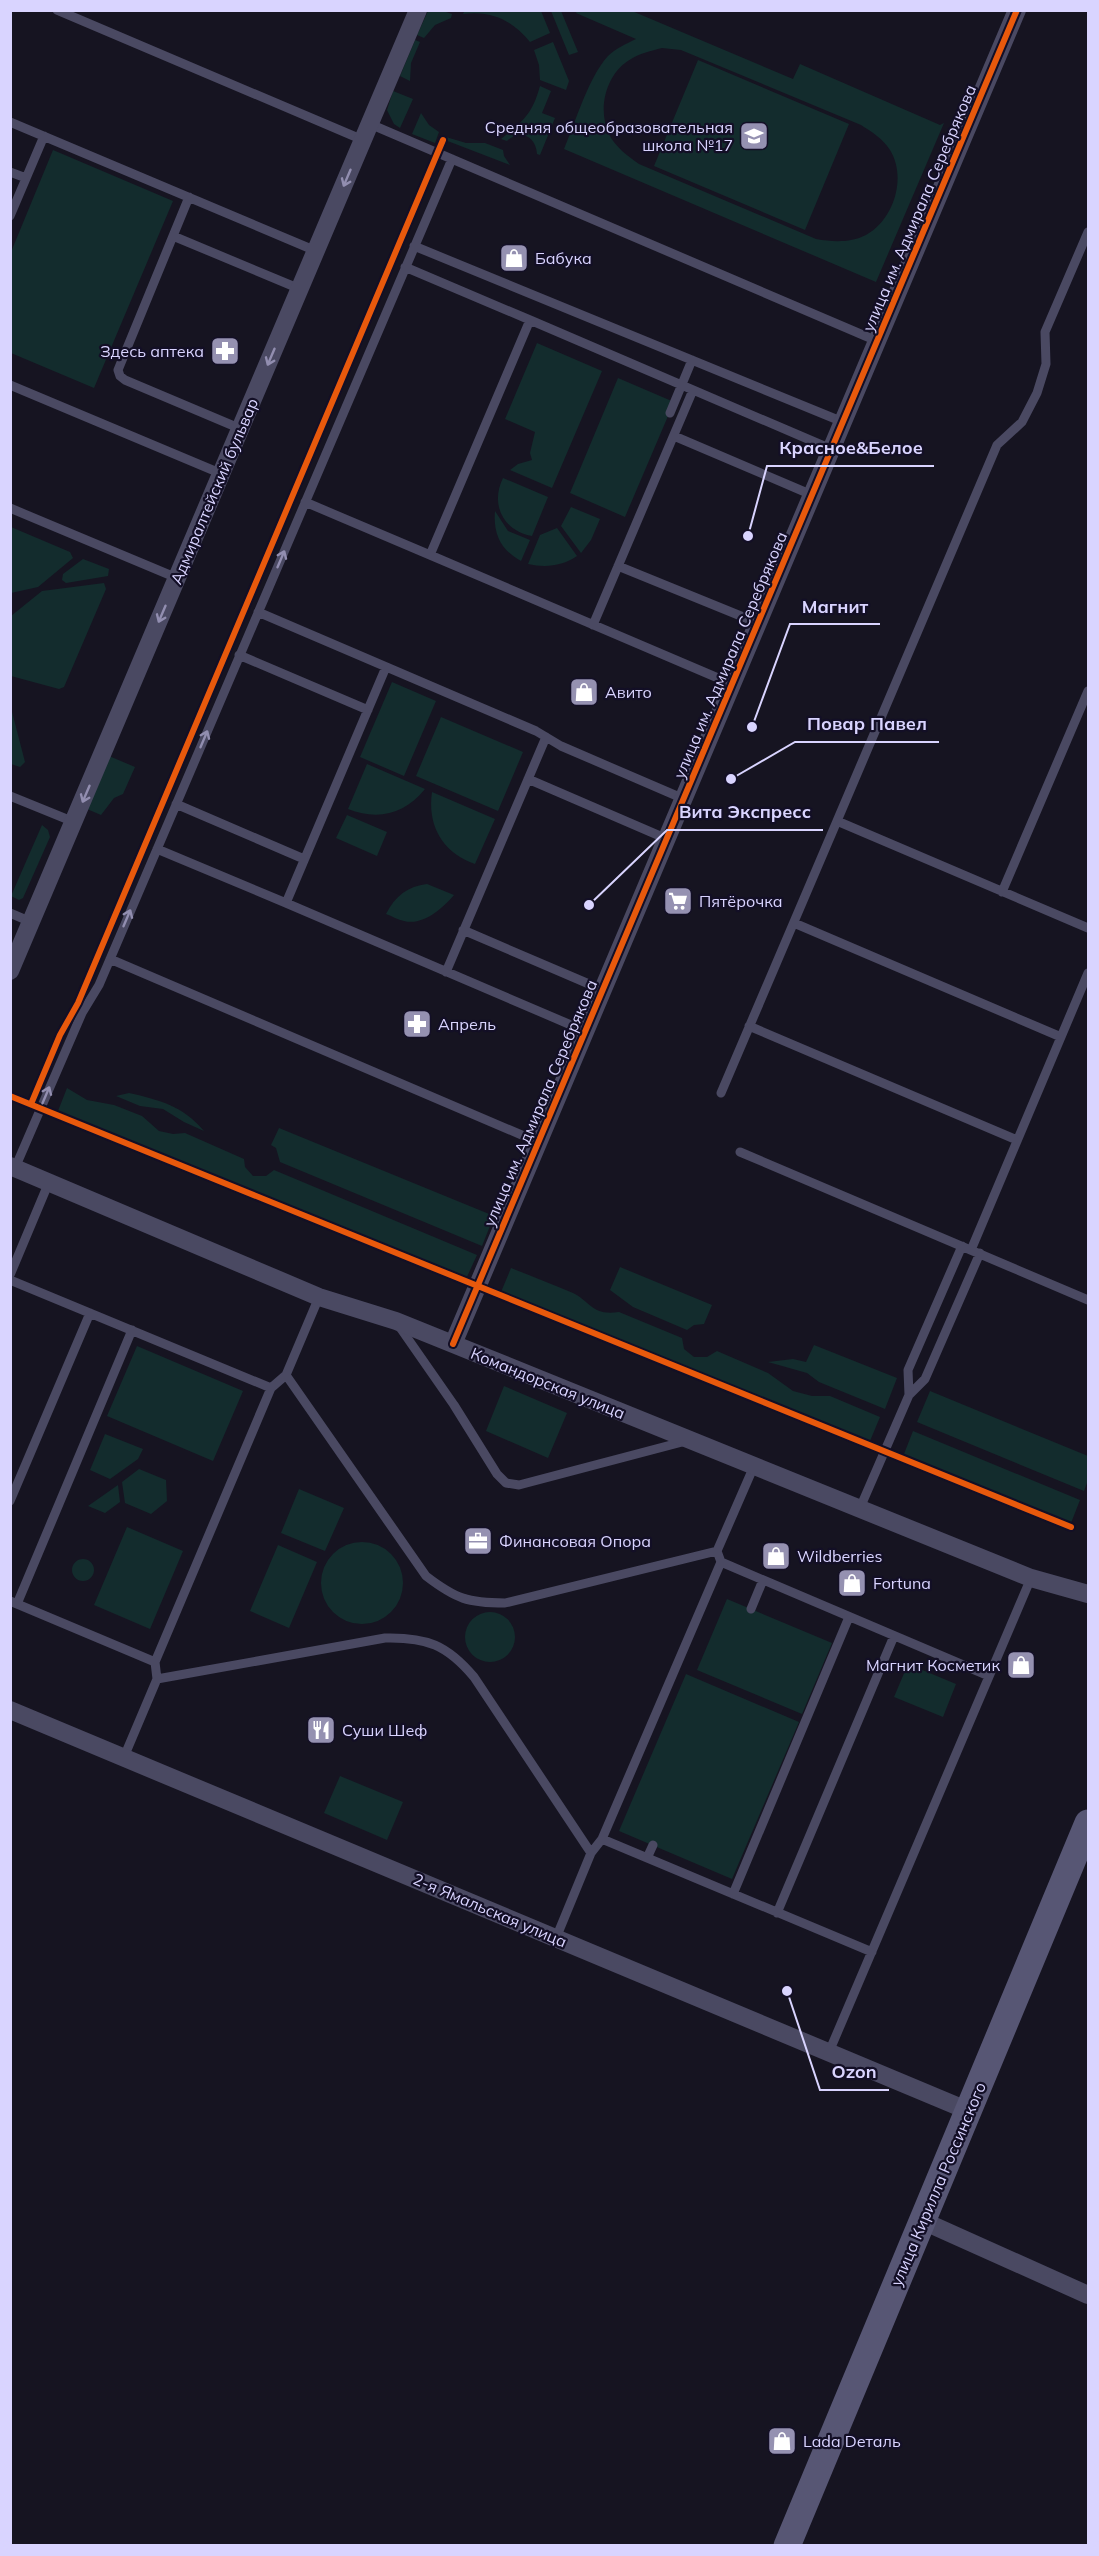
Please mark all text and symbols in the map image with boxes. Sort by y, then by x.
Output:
street label: улица им. Адмирала Серебрякова [858,82,980,334]
place label: Средняя общеобразовательная школа №17 [485,117,733,155]
school or university icon: Средняя общеобразовательная школа №17 [738,120,770,152]
one-way arrow [341,168,352,187]
shop icon: Бабука [498,242,530,274]
place label: Бабука [535,248,592,268]
pharmacy icon: Здесь аптека [209,335,241,367]
place label: Здесь аптека [100,341,204,361]
one-way arrow [265,348,276,366]
street label: Адмиралтейский бульвар [166,395,262,587]
callout: Красное&Белое [767,430,934,466]
text: Красное&Белое [779,436,923,459]
street label: улица им. Адмирала Серебрякова [669,529,791,781]
one-way arrow [275,551,287,569]
callout: Магнит [790,588,880,624]
text: Магнит [802,595,868,618]
one-way arrow [156,605,167,623]
shop icon: Авито [568,676,600,708]
place label: Авито [605,682,652,702]
callout: Повар Павел [795,706,939,742]
text: Повар Павел [807,712,927,735]
one-way arrow [199,730,210,748]
one-way arrow [80,784,91,802]
callout: Вита Экспресс [667,794,823,830]
text: Вита Экспресс [679,800,811,823]
supermarket icon: Пятёрочка [662,885,694,917]
place label: Пятёрочка [699,891,783,911]
one-way arrow [123,909,134,927]
street label: улица им. Адмирала Серебрякова [479,977,601,1229]
pharmacy icon: Апрель [401,1008,433,1040]
place label: Апрель [438,1014,496,1034]
one-way arrow [41,1086,52,1105]
street label: Командорская улица [468,1343,628,1423]
office icon: Финансовая Опора [462,1525,494,1557]
place label: Финансовая Опора [499,1531,651,1551]
shop icon: Wildberries [760,1540,792,1572]
place label: Wildberries [797,1546,882,1566]
shop icon: Fortuna [836,1567,868,1599]
place label: Fortuna [873,1573,931,1593]
shop icon: Магнит Косметик [1005,1649,1037,1681]
place label: Магнит Косметик [866,1655,1000,1675]
restaurant icon: Суши Шеф [305,1714,337,1746]
place label: Суши Шеф [342,1720,427,1740]
street label: 2-я Ямальская улица [410,1869,570,1951]
callout: Ozon [820,2054,889,2090]
text: Ozon [832,2060,876,2083]
street label: улица Кирилла Россинского [886,2079,990,2289]
shop icon: Lada Dеталь [766,2425,798,2457]
place label: Lada Dеталь [803,2431,901,2451]

